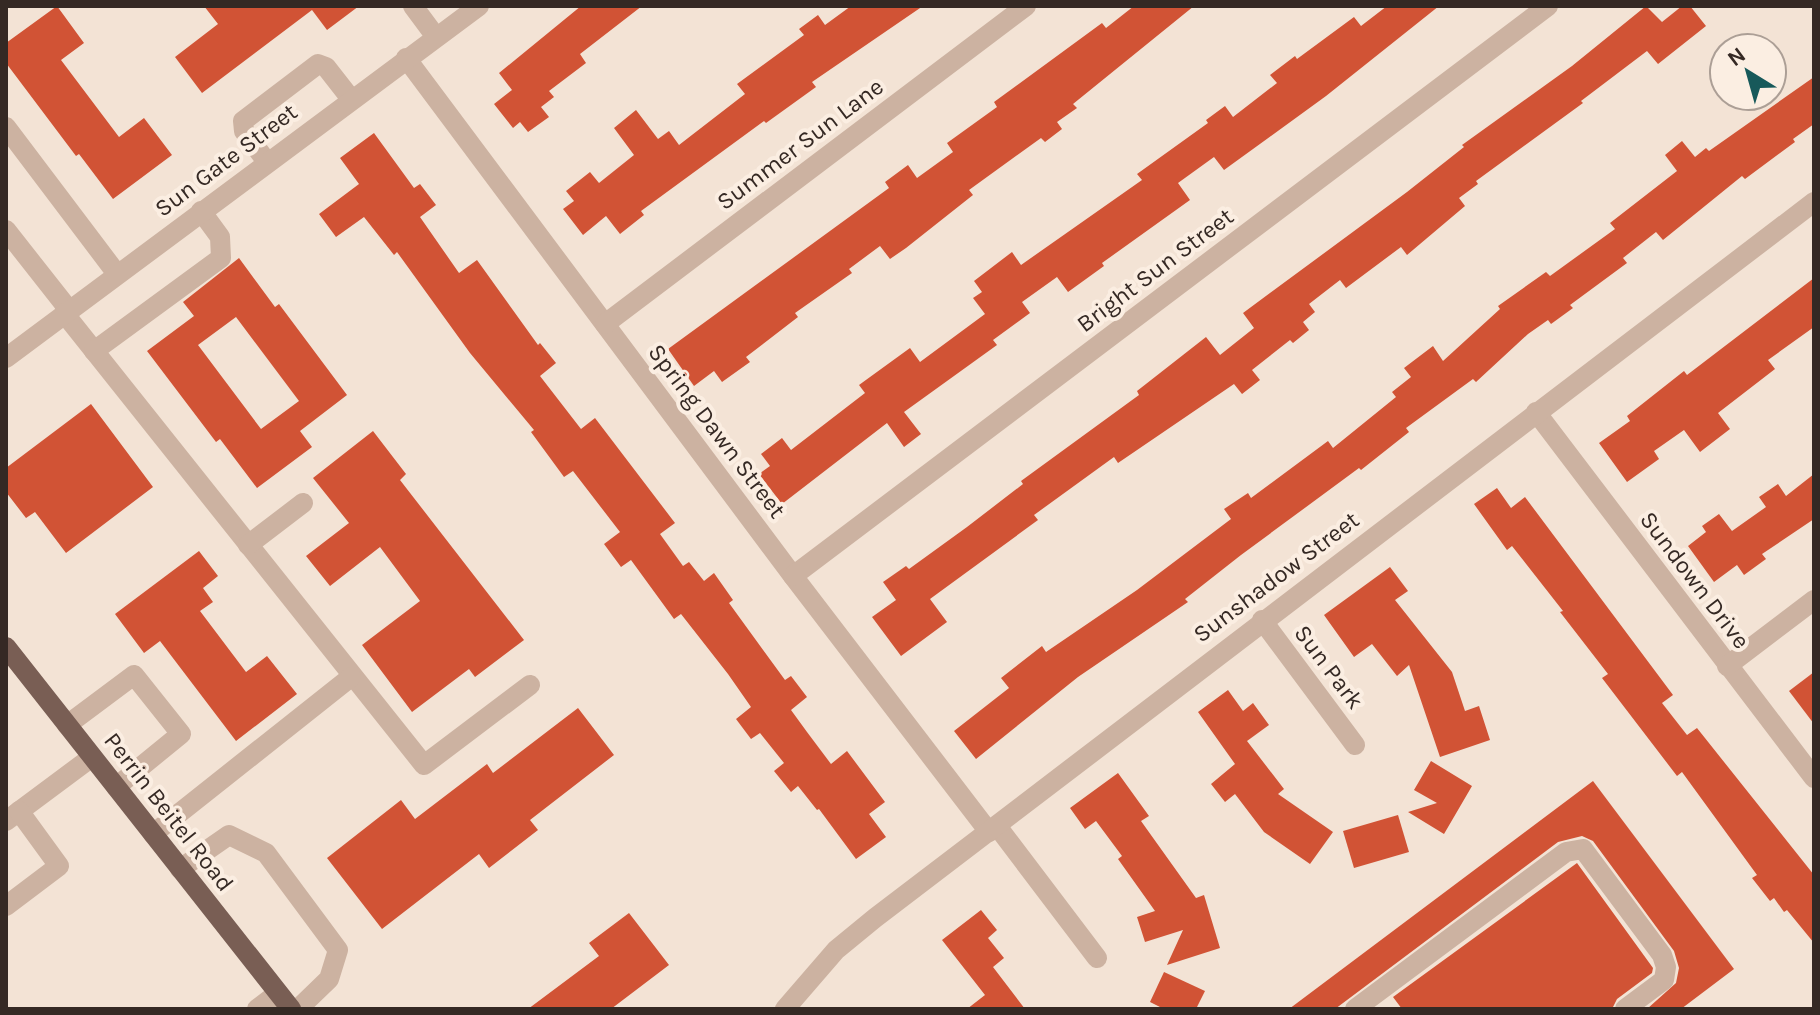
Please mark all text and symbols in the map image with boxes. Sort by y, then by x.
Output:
north arrow [1708,32,1788,112]
text: N [1722,42,1751,72]
street label: Summer Sun Lane [711,72,889,216]
street label: Sun Gate Street [149,97,303,223]
street label: Bright Sun Street [1071,202,1239,338]
street label: Spring Dawn Street [642,338,792,524]
street label: Sunshadow Street [1188,506,1364,648]
street label: Sundown Drive [1634,506,1756,654]
street label: Sun Park [1288,619,1370,715]
street label: Perrin Beitel Road [98,727,240,897]

